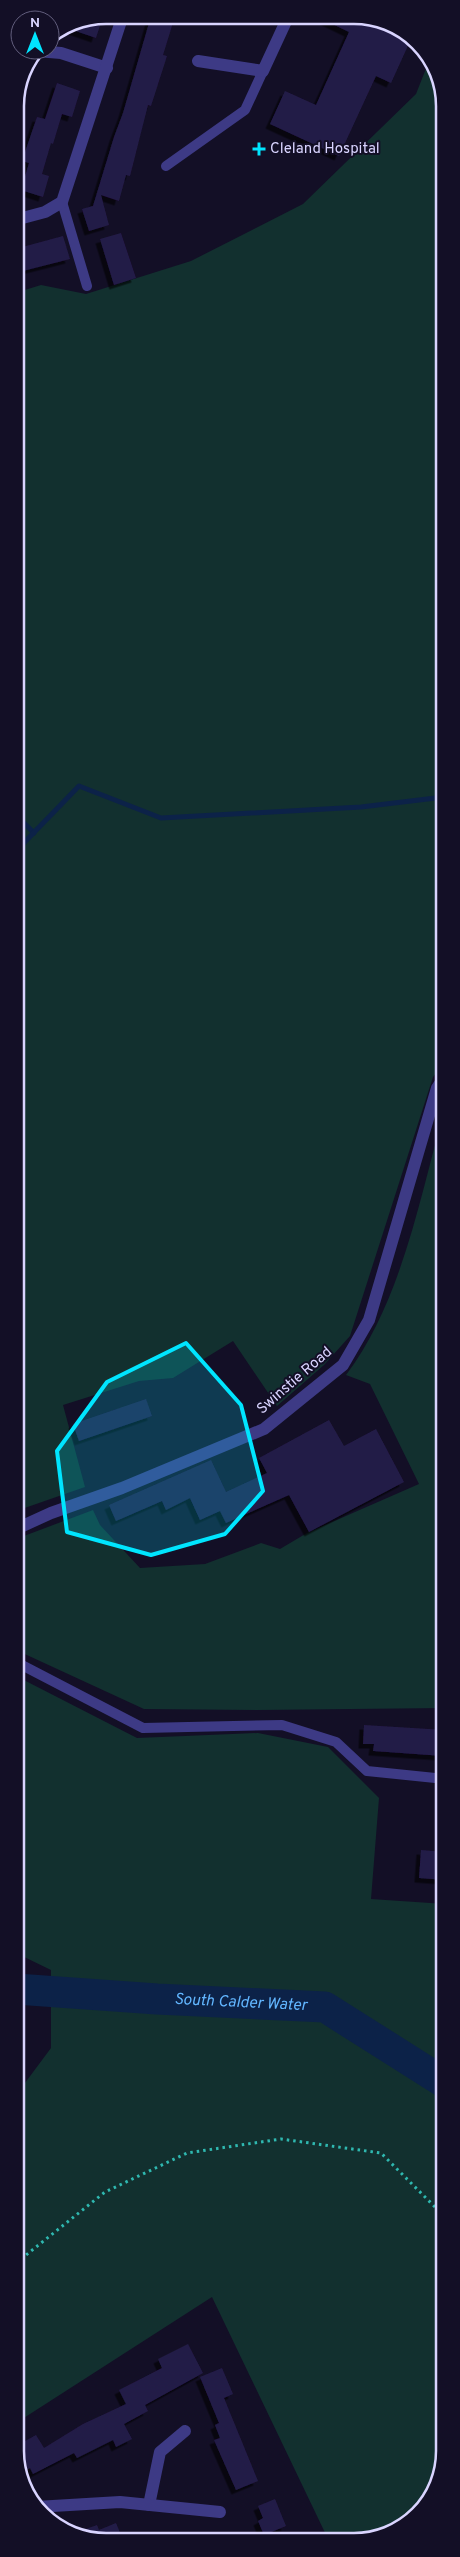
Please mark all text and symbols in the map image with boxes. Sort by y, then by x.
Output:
north arrow [10,10,60,60]
text: N [30,15,40,32]
place label: Cleland Hospital [270,140,380,159]
marker: Cleland Hospital [252,142,266,156]
street label: Swinstie Road [253,1343,337,1419]
water label: South Calder Water [174,1990,309,2016]

